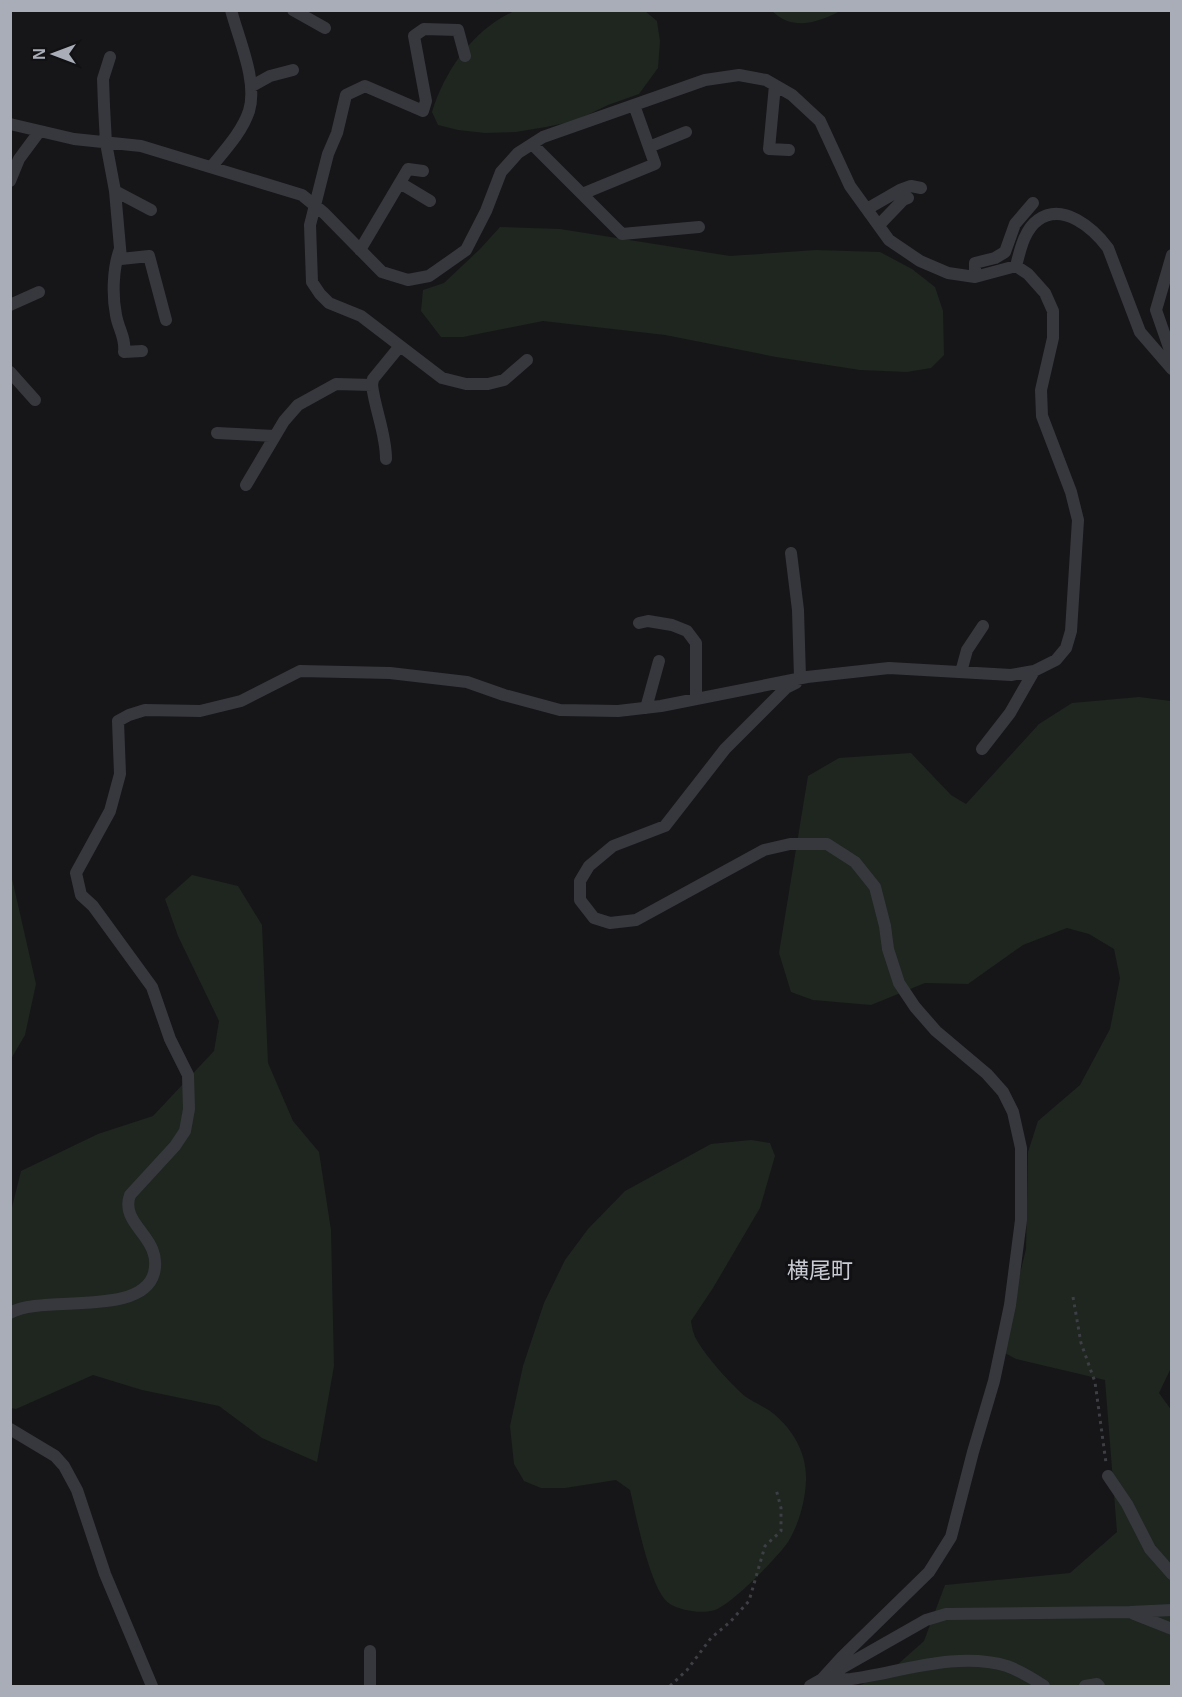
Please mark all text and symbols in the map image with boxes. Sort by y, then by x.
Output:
north arrow [24,24,84,84]
text: N [31,48,48,60]
district label: 横尾町 [787,1258,853,1283]

